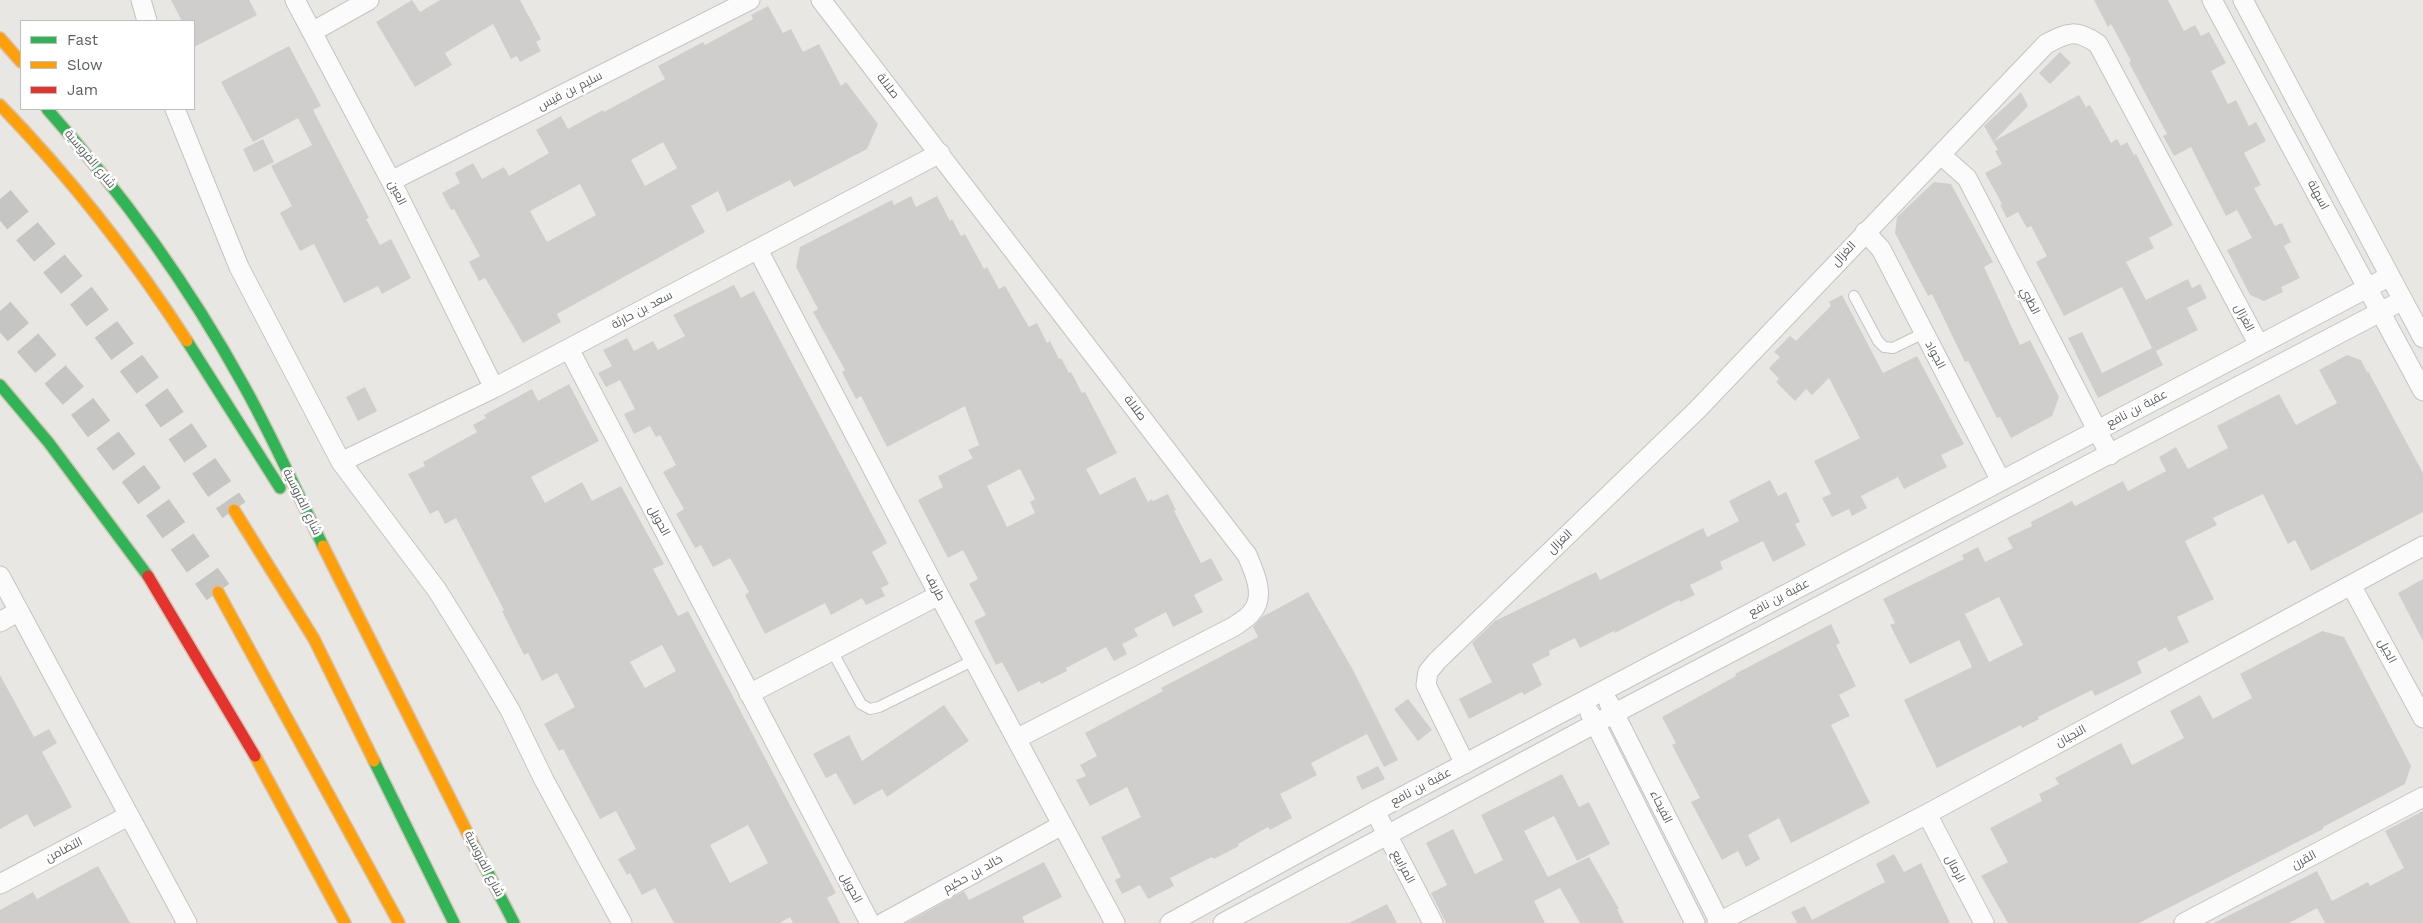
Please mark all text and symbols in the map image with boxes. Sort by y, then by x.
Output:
legend [20,20,195,110]
text: Fast [67,31,98,49]
text: Slow [67,56,103,74]
street label: سليم بن قيس [535,69,605,113]
street label: صلالة [874,70,902,102]
text: Jam [67,81,98,99]
street label: شارع الفروسية [61,127,119,191]
street label: العين [385,178,409,208]
street label: اسهلة [2304,178,2332,212]
street label: الغزال [1829,238,1859,270]
street label: الظبي [2017,285,2043,317]
street label: سعد بن حارثة [609,288,675,332]
street label: الغزال [2231,302,2257,334]
street label: الجواد [1922,338,1948,372]
street label: عقبة بن نافع [2104,387,2170,431]
street label: صلالة [1121,392,1149,424]
street label: شارع الفروسية [280,466,324,538]
street label: الحويل [645,503,673,539]
street label: الغزال [1545,527,1575,557]
street label: طريف [922,571,948,603]
street label: عقبة بن نافع [1746,576,1812,620]
street label: الجيل [2375,636,2399,666]
street label: النجيان [2053,722,2089,750]
street label: عقبة بن نافع [1388,765,1454,809]
street label: الفيحاء [1647,788,1675,826]
street label: شارع الفروسية [461,829,507,899]
street label: التضامن [43,834,85,866]
street label: المرابيع [1388,848,1418,886]
street label: القرن [2289,848,2319,872]
street label: خالد بن حكيم [941,852,1005,896]
street label: الرمال [1942,853,1968,885]
street label: الحويل [837,870,865,906]

